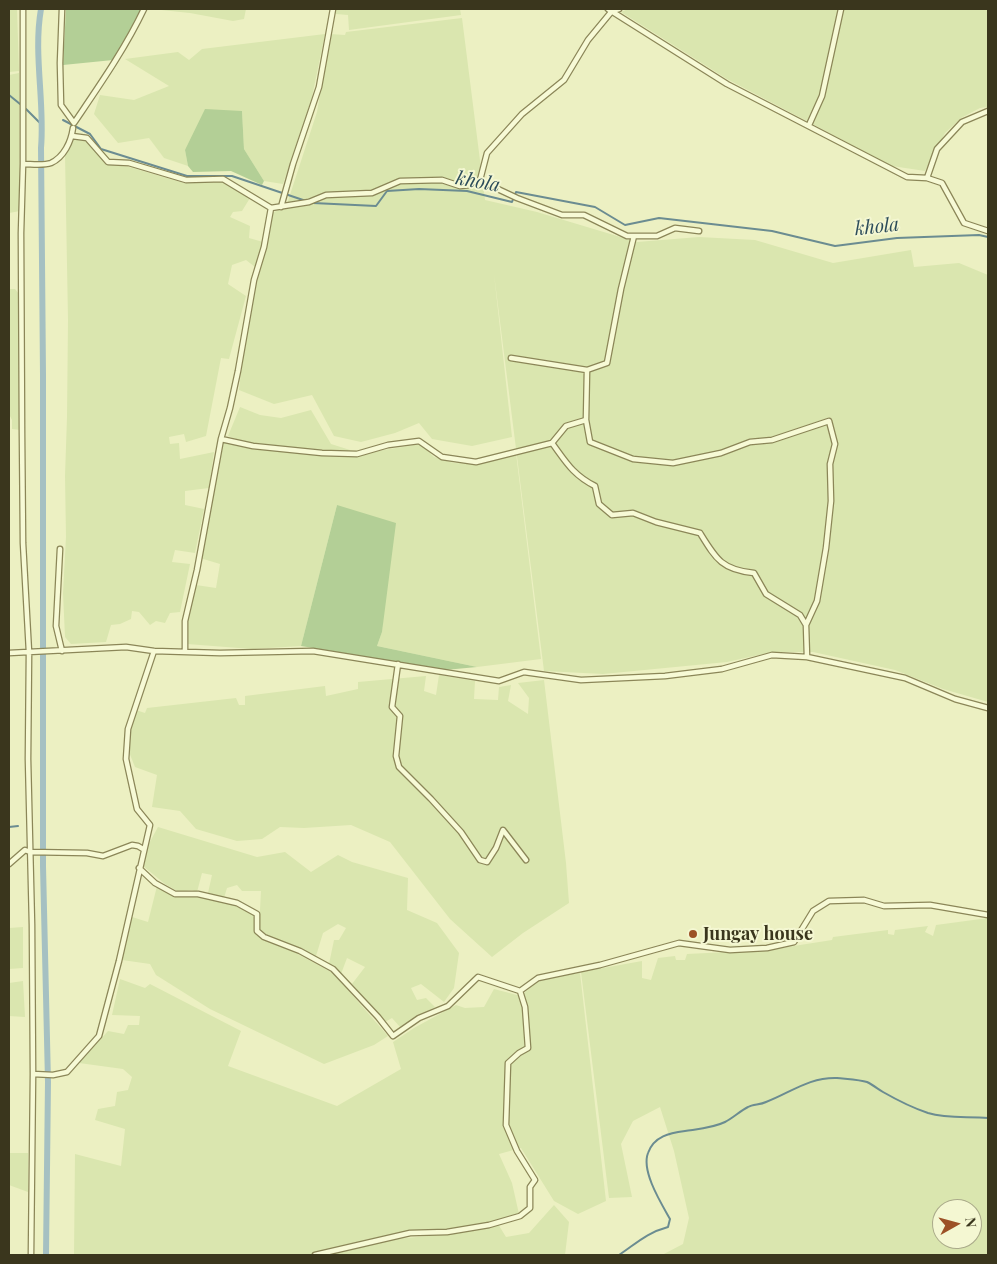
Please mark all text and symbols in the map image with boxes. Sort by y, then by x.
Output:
water label: khola [454,167,502,197]
water label: khola [854,213,900,241]
place label: Jungay house [703,923,813,945]
marker: Jungay house [687,928,699,940]
north arrow [932,1199,982,1249]
text: N [961,1216,981,1228]

